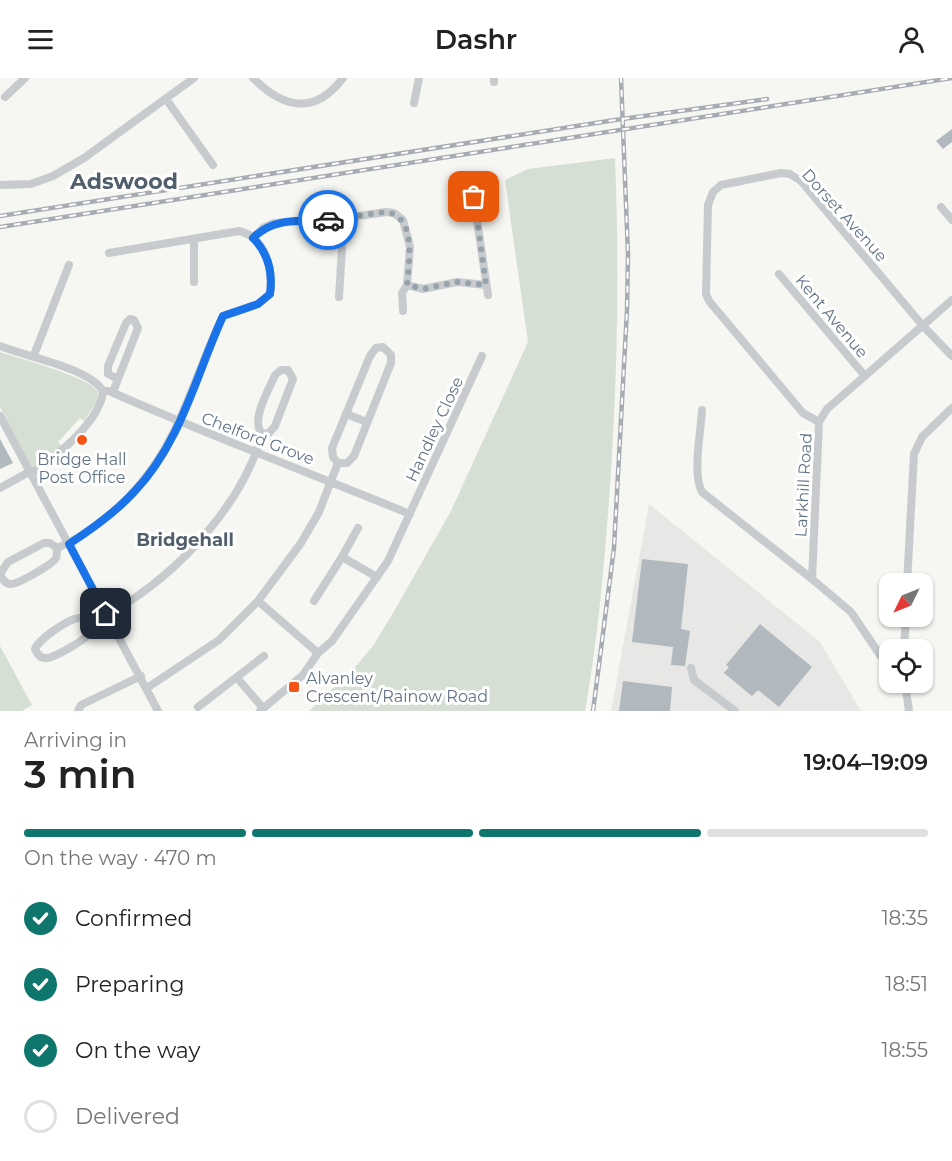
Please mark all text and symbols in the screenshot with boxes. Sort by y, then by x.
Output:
icon: menu [24,23,57,56]
text: Dashr [435,23,517,56]
icon: person [895,23,928,56]
street label: Dorset Avenue [798,165,891,266]
district label: Adswood [69,168,178,195]
pin [448,171,499,222]
icon: bag [457,180,490,213]
courier [298,190,358,250]
icon: car [312,204,345,237]
street label: Kent Avenue [791,271,872,362]
street label: Handley Close [402,374,467,485]
street label: Chelford Grove [199,408,317,469]
street label: Larkhill Road [791,432,816,538]
marker: Bridge Hall Post Office [75,433,89,447]
place label: Bridge Hall Post Office [37,450,127,487]
district label: Bridgehall [136,529,234,551]
north arrow [879,573,933,627]
map controls [879,573,933,693]
pin [80,588,131,639]
icon: home [89,597,122,630]
button: locate [879,639,933,693]
place label: Alvanley Crescent/Rainow Road [306,669,488,706]
marker: Alvanley Crescent/Rainow Road [287,680,301,694]
text: Arriving in [24,728,127,752]
text: 19:04–19:09 [804,749,928,776]
text: 3 min [24,750,137,798]
text: On the way · 470 m [24,846,217,870]
icon: check [24,902,57,935]
text: Confirmed [75,905,192,932]
text: 18:35 [881,906,928,930]
icon: check [24,968,57,1001]
text: Preparing [75,971,184,998]
text: 18:51 [885,972,928,996]
icon: check [24,1034,57,1067]
text: On the way [75,1037,200,1064]
text: 18:55 [881,1038,928,1062]
text: Delivered [75,1103,180,1130]

